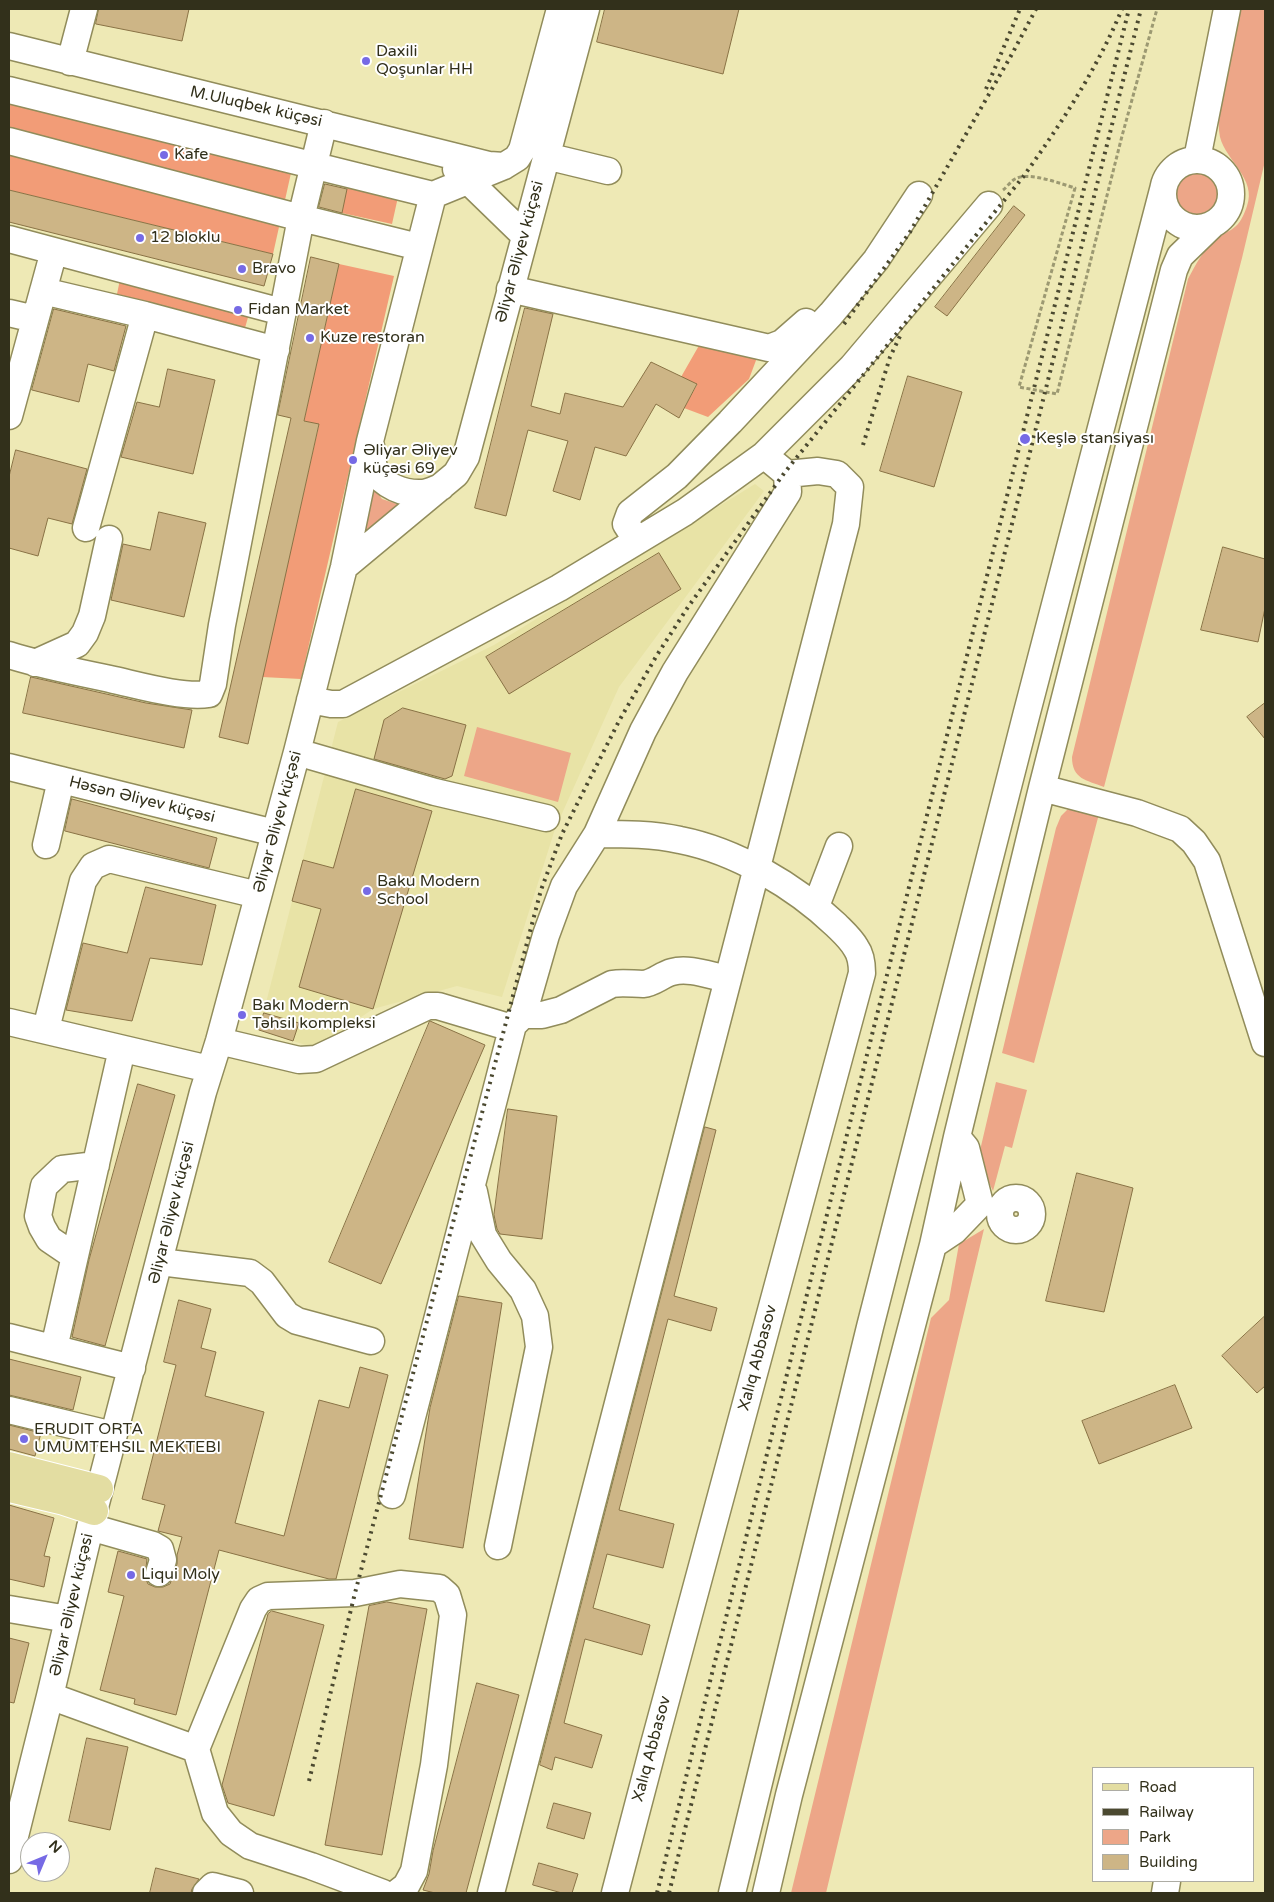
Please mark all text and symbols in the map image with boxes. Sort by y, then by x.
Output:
place label: Daxili Qoşunlar HH [376,42,473,80]
marker: Daxili Qoşunlar HH [360,55,372,67]
street label: M.Uluqbek küçəsi [188,82,324,132]
place label: Kafe [174,145,208,165]
marker: Kafe [158,149,170,161]
street label: Əliyar Əliyev küçəsi [492,179,548,325]
place label: 12 bloklu [150,228,221,248]
marker: 12 bloklu [134,232,146,244]
place label: Bravo [252,259,296,279]
marker: Bravo [236,263,248,275]
place label: Fidan Market [248,300,349,320]
marker: Fidan Market [232,304,244,316]
place label: Kuze restoran [320,328,425,348]
marker: Kuze restoran [304,332,316,344]
place label: Keşlə stansiyası [1036,429,1154,449]
marker: Keşlə stansiyası [1018,432,1032,446]
place label: Əliyar Əliyev küçəsi 69 [363,441,458,479]
marker: Əliyar Əliyev küçəsi 69 [347,454,359,466]
street label: Əliyar Əliyev küçəsi [250,749,306,895]
street label: Həsən Əliyev küçəsi [67,773,217,827]
place label: Baku Modern School [377,872,480,910]
marker: Baku Modern School [361,885,373,897]
place label: Bakı Modern Təhsil kompleksi [252,996,376,1034]
marker: Bakı Modern Təhsil kompleksi [236,1009,248,1021]
street label: Əliyar Əliyev küçəsi [145,1140,199,1286]
street label: Xalıq Abbasov [735,1303,781,1413]
place label: ERUDIT ORTA UMUMTEHSIL MEKTEBI [34,1420,221,1458]
marker: ERUDIT ORTA UMUMTEHSIL MEKTEBI [18,1433,30,1445]
street label: Əliyar Əliyev küçəsi [46,1531,98,1679]
place label: Liqui Moly [141,1565,220,1585]
marker: Liqui Moly [125,1569,137,1581]
street label: Xalıq Abbasov [629,1694,675,1804]
legend [1092,1767,1254,1882]
text: Road [1139,1778,1177,1796]
text: Railway [1139,1803,1194,1821]
text: Park [1139,1828,1171,1846]
north arrow [20,1832,70,1882]
text: N [45,1837,65,1857]
text: Building [1139,1853,1198,1871]

